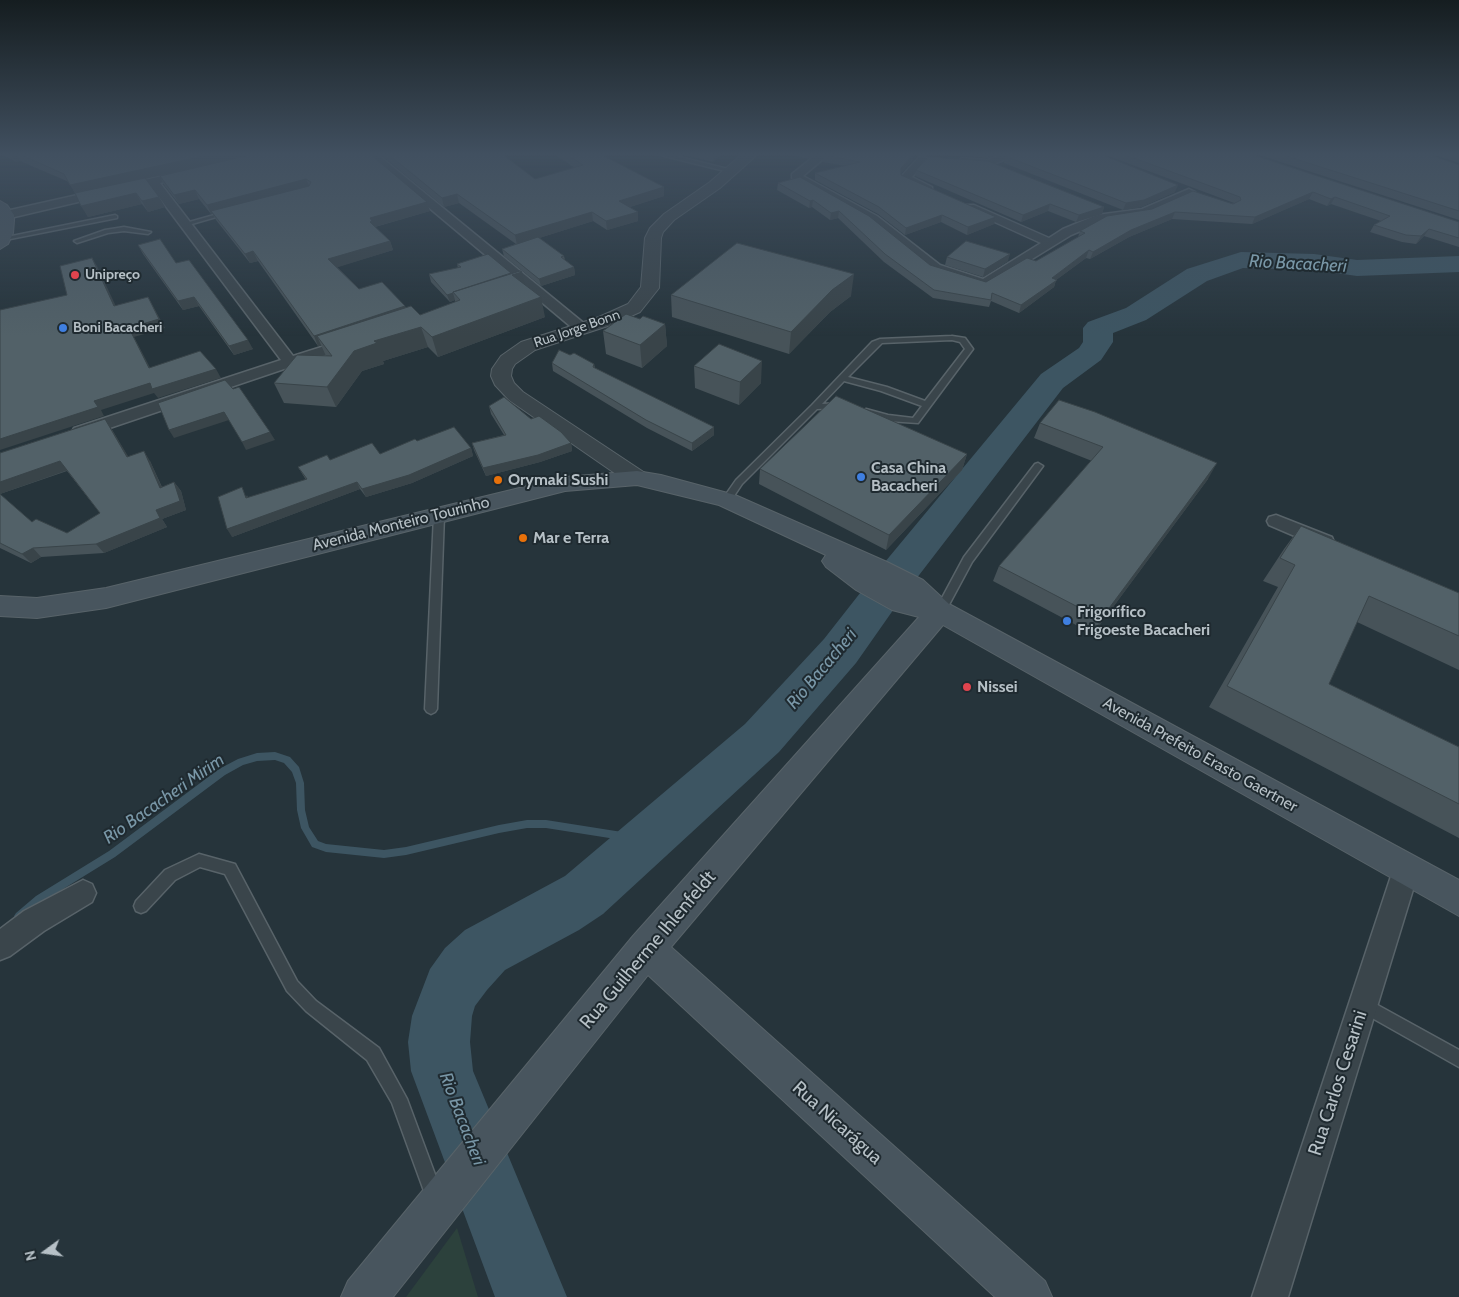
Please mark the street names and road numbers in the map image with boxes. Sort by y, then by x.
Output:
street label: Rua Jorge Bonn [532,306,622,352]
street label: Avenida Monteiro Tourinho [311,493,491,555]
street label: Avenida Prefeito Erasto Gaertner [1099,693,1301,817]
street label: Rua Guilherme Ihlenfeldt [575,866,721,1034]
street label: Rua Carlos Cesarini [1304,1008,1372,1158]
street label: Rua Nicarágua [787,1077,887,1169]

